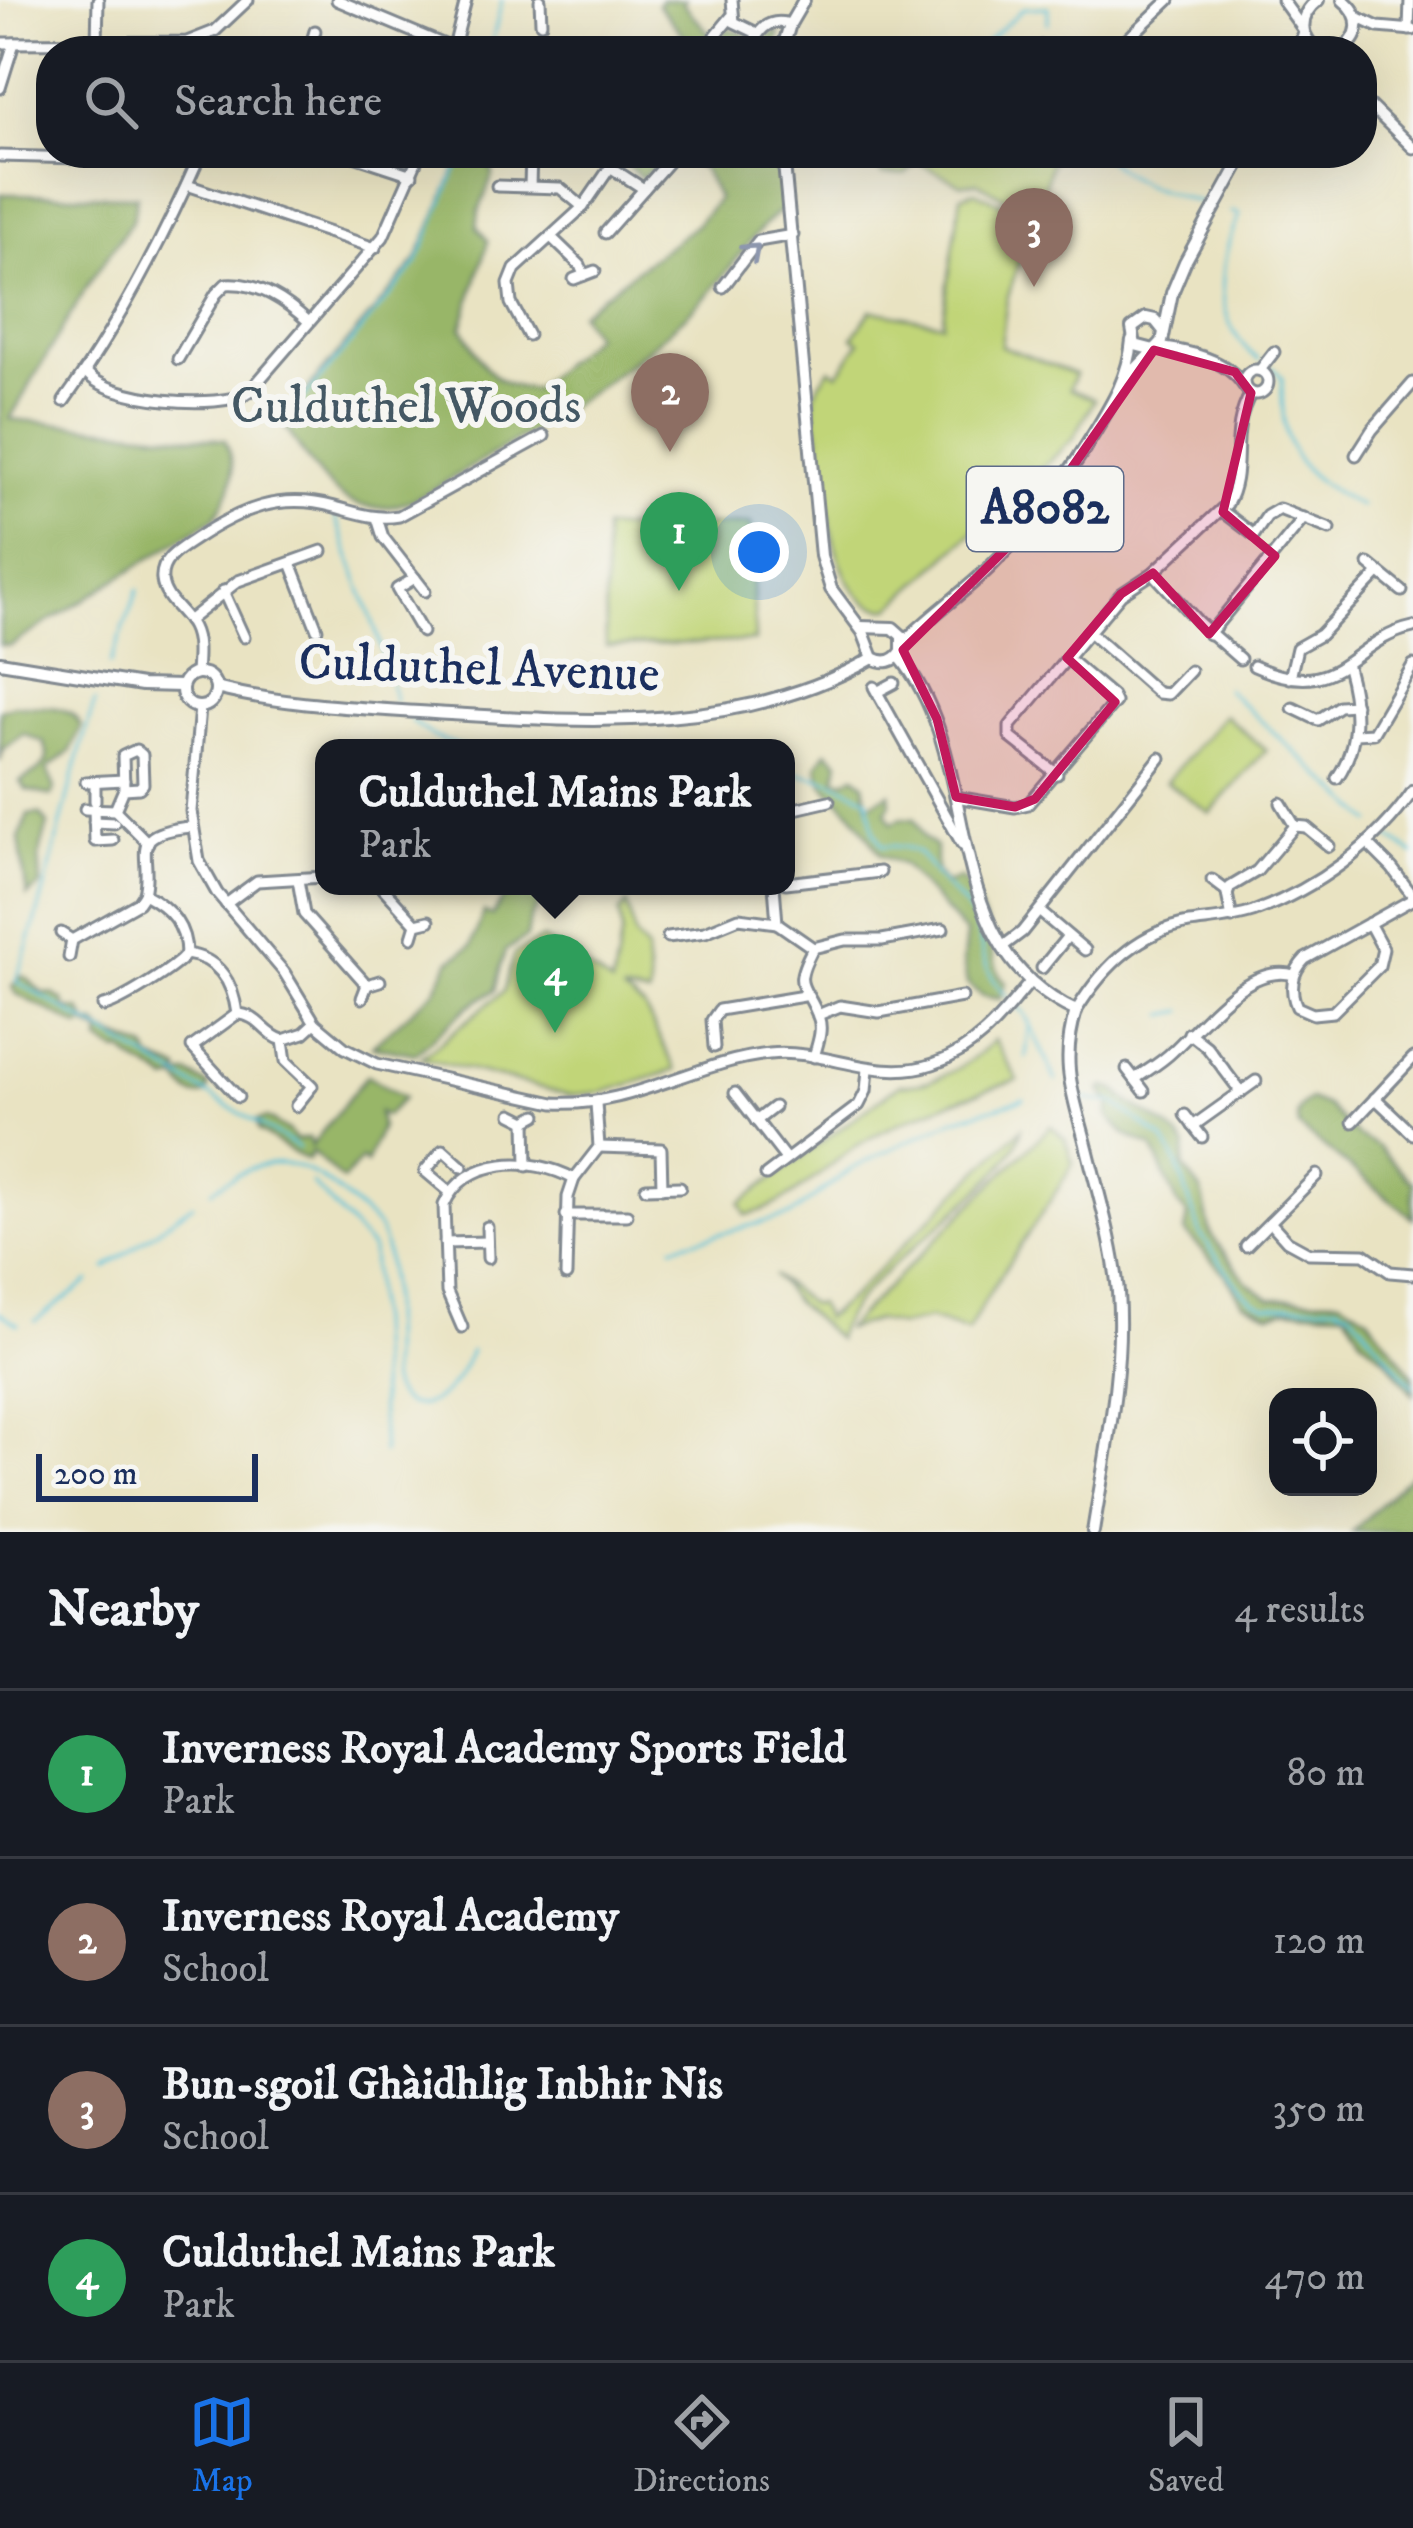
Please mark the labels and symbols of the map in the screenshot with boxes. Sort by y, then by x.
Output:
pin: 3 [995,188,1073,287]
one-way arrow [738,243,760,265]
pin: 2 [631,353,709,452]
park label: Culduthel Woods [231,375,581,439]
road number: A8082 [967,467,1123,551]
pin: 1 [640,492,718,591]
your location [729,522,789,582]
street label: Culduthel Avenue [297,631,661,707]
pin: 4 [516,934,594,1033]
scale bar [36,1448,258,1501]

